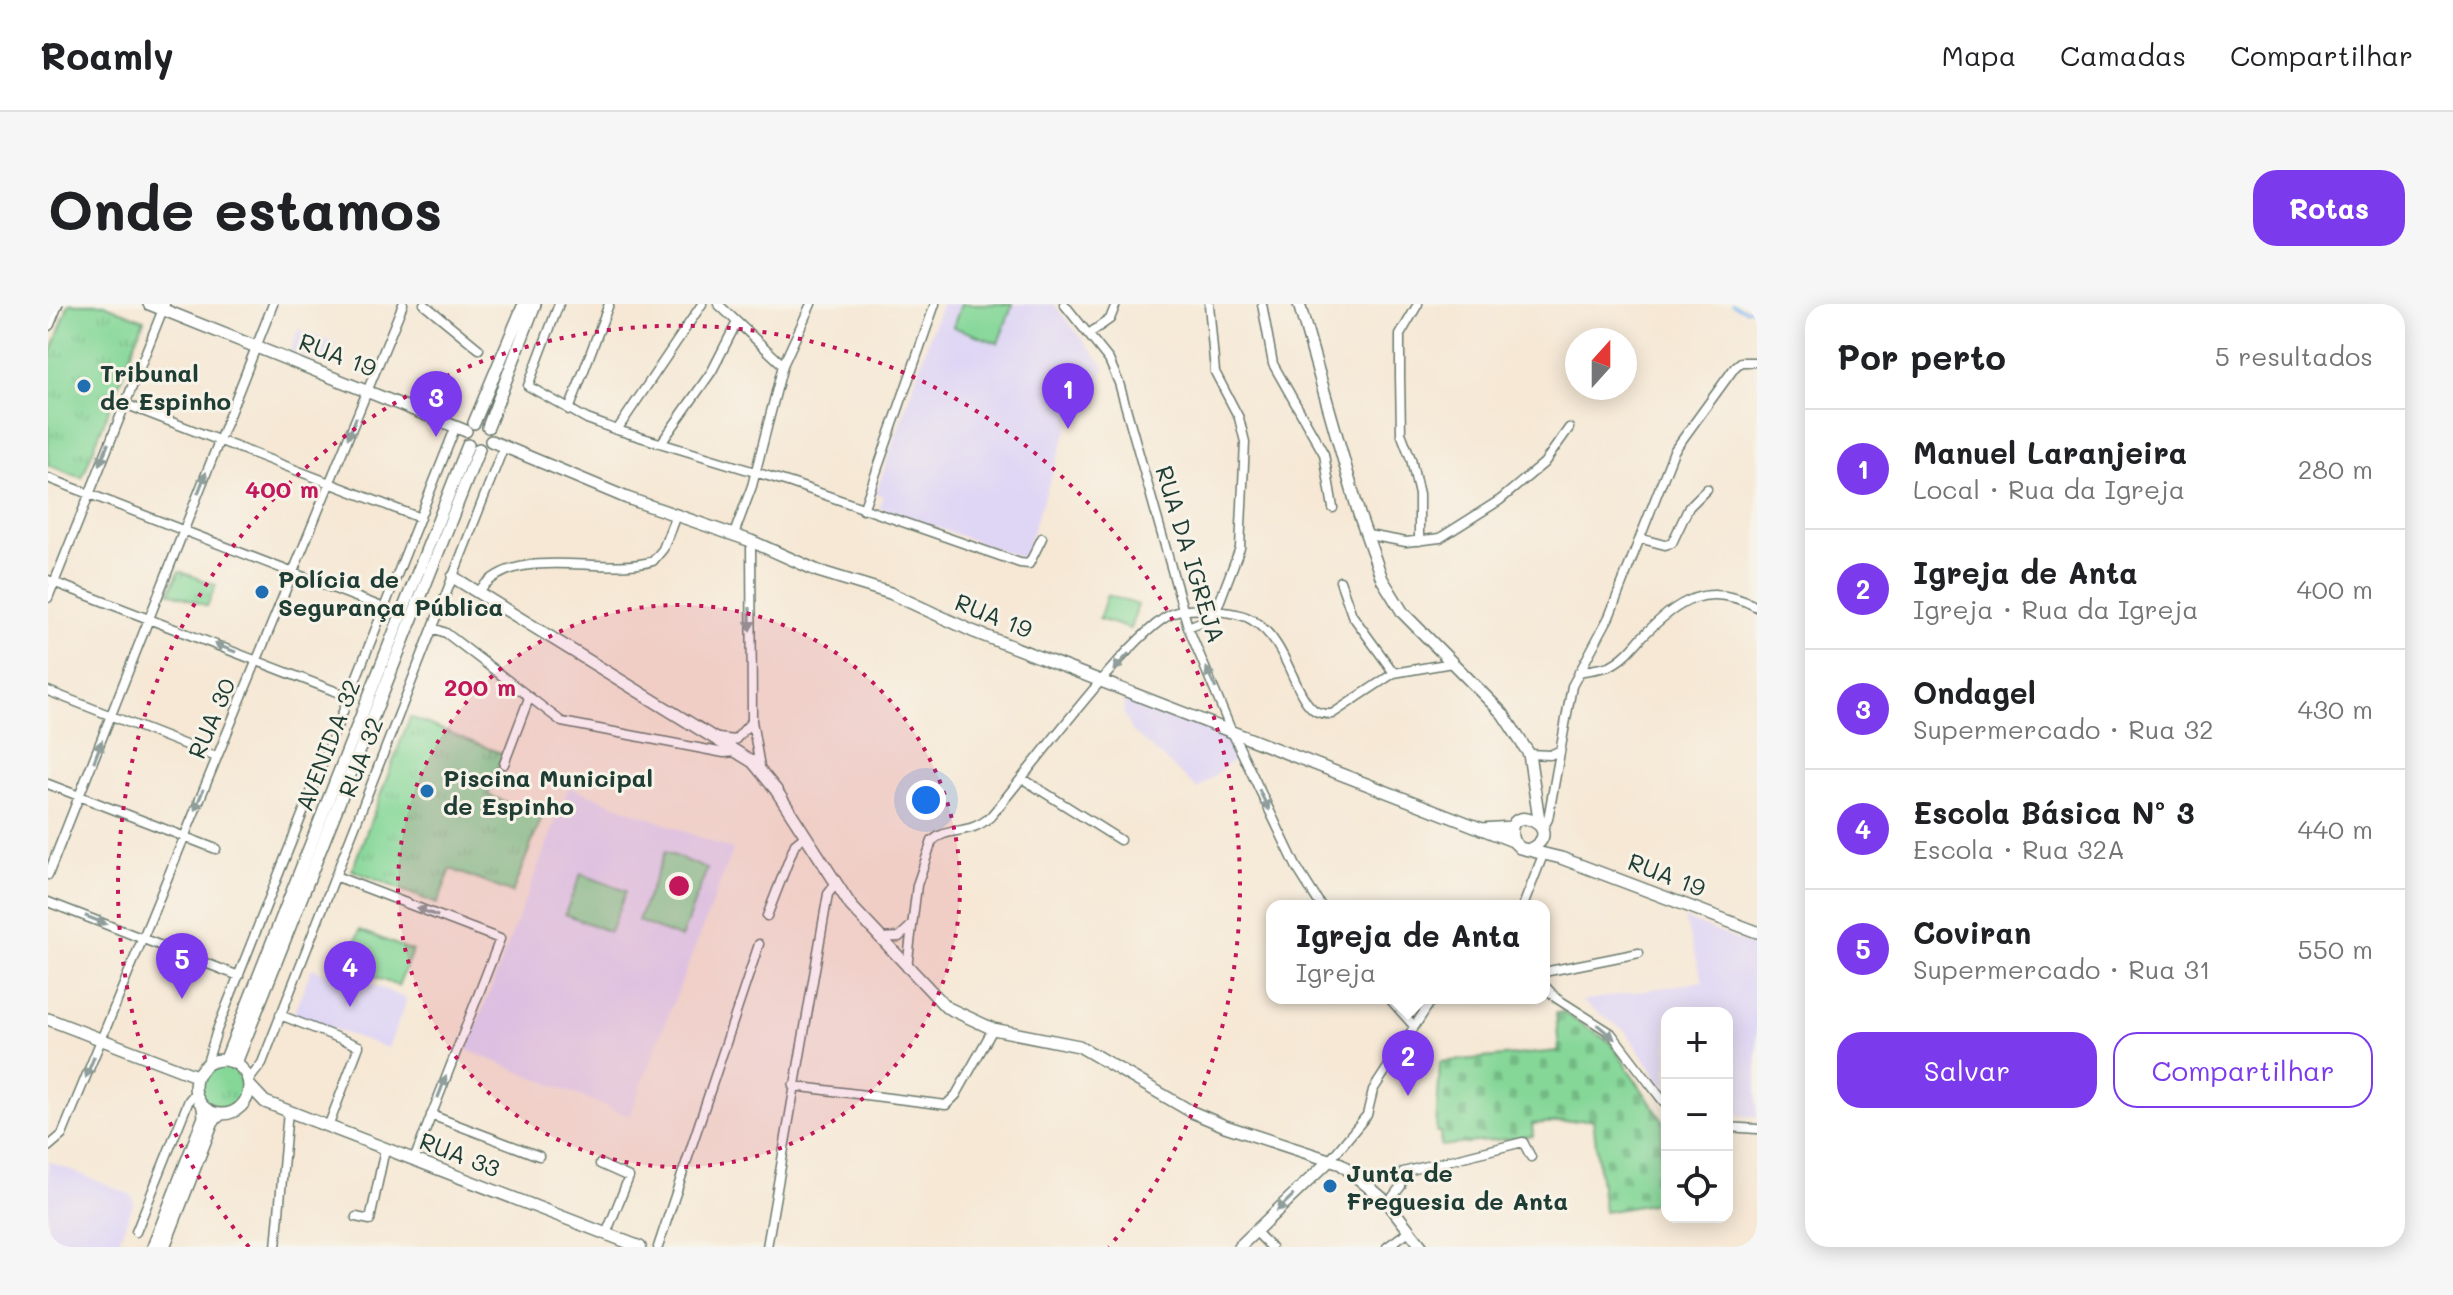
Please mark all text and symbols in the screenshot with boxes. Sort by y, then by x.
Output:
text: Roamly [40,30,174,80]
text: Mapa [1942,37,2016,73]
text: Camadas [2060,37,2186,73]
text: Compartilhar [2230,37,2413,73]
button: Rotas [2253,170,2405,246]
text: Onde estamos [48,172,442,245]
street label: RUA 19 [295,325,381,383]
north arrow [1565,328,1637,400]
text: Por perto [1837,334,2006,379]
text: 5 resultados [2215,339,2373,373]
place label: Tribunal de Espinho [100,357,231,416]
pin: 1 [1042,363,1094,429]
pin: 3 [410,371,462,437]
marker: Tribunal de Espinho [75,377,93,395]
one-way arrow [345,416,358,440]
text: Manuel Laranjeira [1913,432,2187,472]
one-way arrow [98,442,111,466]
text: 1 [1857,452,1869,486]
text: 280 m [2298,452,2373,486]
street label: RUA DA IGREJA [1149,462,1233,646]
one-way arrow [196,471,209,495]
text: Local · Rua da Igreja [1913,472,2185,506]
text: 400 m [245,473,319,504]
text: Igreja de Anta [1913,552,2138,592]
place label: Polícia de Segurança Pública [278,563,503,622]
text: 2 [1856,572,1870,606]
text: 400 m [2297,572,2373,606]
marker: Polícia de Segurança Pública [253,583,271,601]
street label: RUA 19 [951,586,1037,644]
text: Igreja · Rua da Igreja [1913,592,2198,626]
one-way arrow [744,607,756,632]
one-way arrow [213,641,237,654]
one-way arrow [1112,652,1130,671]
one-way arrow [1204,666,1217,690]
text: 200 m [444,671,516,702]
text: Ondagel [1913,672,2036,712]
street label: RUA 30 [180,673,242,763]
street label: AVENIDA 32 [288,675,366,815]
text: 3 [1855,692,1871,726]
text: 430 m [2297,692,2373,726]
text: Supermercado · Rua 32 [1913,712,2213,746]
street label: RUA 32 [331,713,389,801]
one-way arrow [92,739,105,763]
place label: Piscina Municipal de Espinho [443,762,653,821]
your location [906,780,946,820]
marker: Piscina Municipal de Espinho [418,782,436,800]
one-way arrow [192,788,205,812]
one-way arrow [1257,788,1271,812]
text: Escola Básica Nº 3 [1913,792,2194,832]
text: 4 [1855,812,1871,846]
text: 440 m [2297,812,2373,846]
text: Escola · Rua 32A [1913,832,2125,866]
street label: RUA 19 [1624,845,1710,903]
centre of rings [665,872,693,900]
popup [1266,900,1550,1004]
one-way arrow [415,905,439,918]
text: Coviran [1913,912,2031,952]
one-way arrow [84,914,108,927]
text: Igreja de Anta [1296,915,1520,955]
text: 5 [1855,932,1871,966]
text: 550 m [2298,932,2373,966]
pin: 5 [156,933,208,999]
pin: 4 [324,941,376,1007]
text: Supermercado · Rua 31 [1913,952,2211,986]
text: Igreja [1296,955,1376,989]
map controls [1661,1007,1733,1223]
button: + [1661,1007,1733,1079]
one-way arrow [1595,1023,1616,1040]
pin: 2 [1382,1030,1434,1096]
button: Salvar [1837,1032,2097,1108]
button: Compartilhar [2113,1032,2373,1108]
one-way arrow [84,1055,97,1079]
one-way arrow [436,1075,449,1099]
button: − [1661,1079,1733,1151]
street label: RUA 33 [415,1125,505,1183]
button: locate [1661,1151,1733,1223]
place label: Junta de Freguesia de Anta [1346,1157,1568,1216]
marker: Junta de Freguesia de Anta [1321,1177,1339,1195]
one-way arrow [1275,1194,1294,1212]

